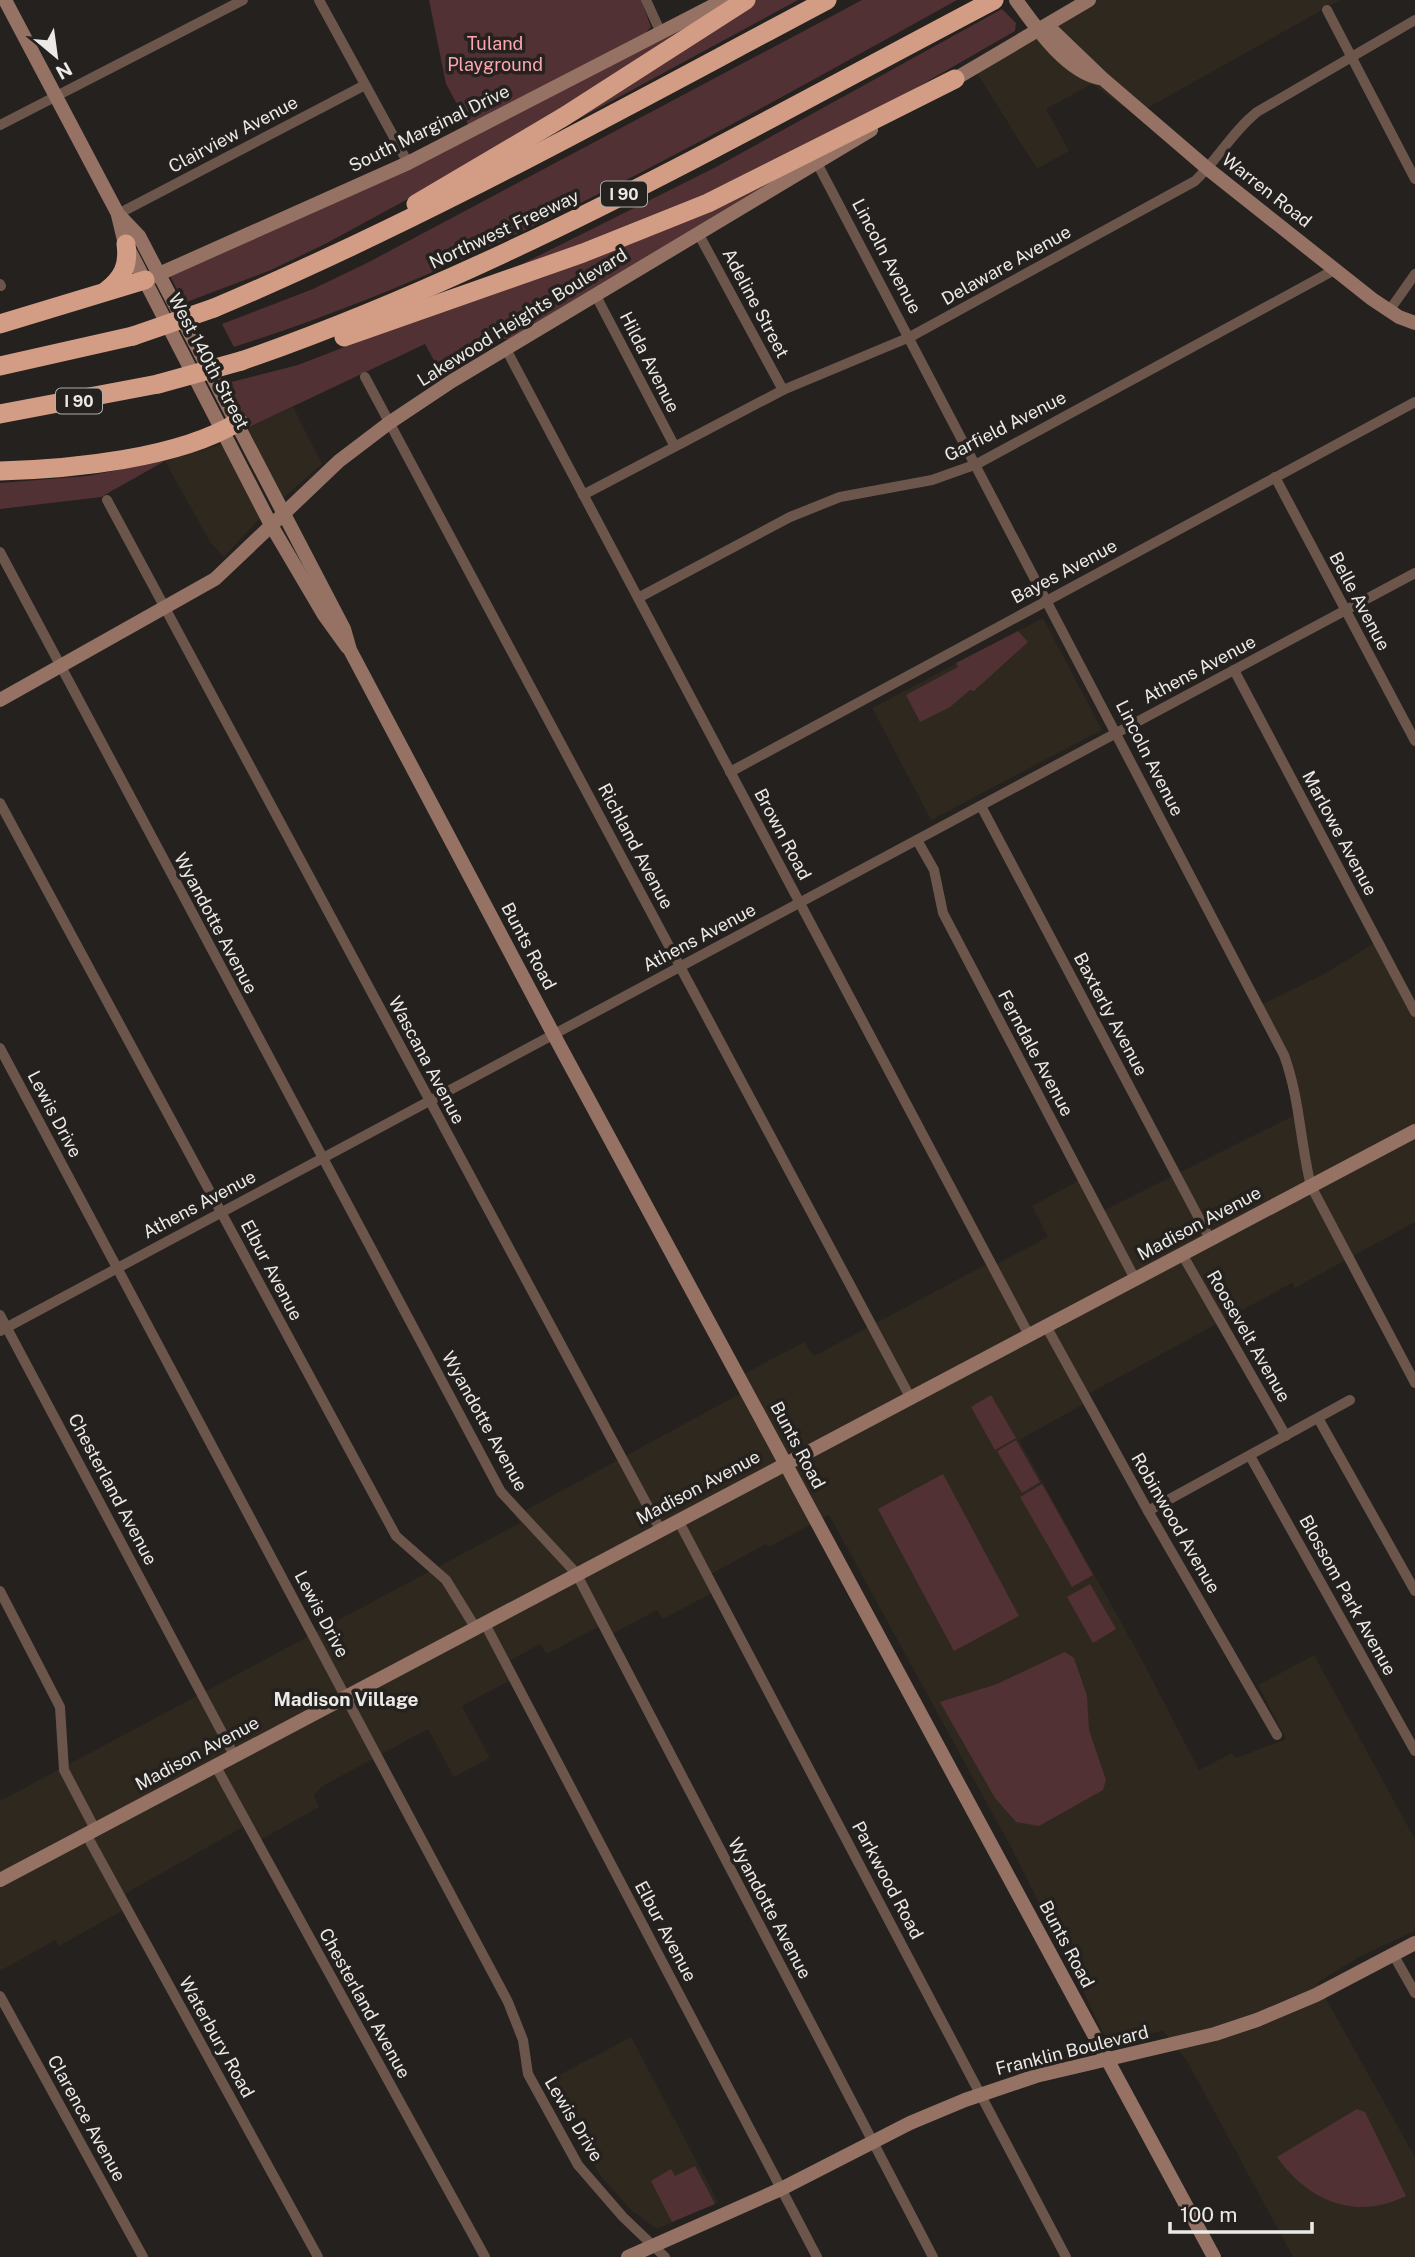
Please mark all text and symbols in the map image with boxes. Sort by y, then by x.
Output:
north arrow [21,21,91,91]
park label: Tuland Playground [447,33,543,75]
text: N [52,58,76,84]
street label: South Marginal Drive [345,80,513,176]
street label: Clairview Avenue [165,91,301,177]
street label: Warren Road [1218,149,1316,231]
road number: I 90 [601,182,647,206]
street label: Northwest Freeway [426,185,583,273]
street label: Lincoln Avenue [848,195,926,317]
street label: Delaware Avenue [938,221,1074,309]
street label: Lakewood Heights Boulevard [413,244,631,390]
street label: Adeline Street [718,245,794,361]
street label: West 140th Street [164,290,254,432]
street label: Hilda Avenue [616,308,684,416]
street label: Garfield Avenue [941,386,1069,466]
road number: I 90 [56,388,102,414]
street label: Bayes Avenue [1008,534,1120,608]
street label: Belle Avenue [1325,548,1395,654]
street label: Athens Avenue [1139,630,1259,708]
street label: Lincoln Avenue [1112,697,1188,819]
street label: Marlowe Avenue [1298,767,1382,899]
street label: Richland Avenue [594,780,678,912]
street label: Brown Road [750,785,816,883]
street label: Wyandotte Avenue [170,849,262,997]
street label: Athens Avenue [639,898,759,976]
street label: Bunts Road [497,899,561,993]
street label: Baxterly Avenue [1070,949,1152,1079]
street label: Ferndale Avenue [994,986,1078,1120]
street label: Wascana Avenue [385,993,469,1127]
street label: Lewis Drive [23,1067,87,1161]
street label: Athens Avenue [139,1165,259,1243]
street label: Madison Avenue [1134,1182,1264,1264]
street label: Elbur Avenue [237,1216,307,1324]
street label: Roosevelt Avenue [1203,1267,1295,1405]
street label: Wyandotte Avenue [438,1347,532,1495]
street label: Bunts Road [766,1398,830,1492]
street label: Chesterland Avenue [64,1410,162,1568]
street label: Madison Avenue [633,1446,763,1528]
street label: Robinwood Avenue [1127,1449,1225,1597]
street label: Blossom Park Avenue [1295,1511,1401,1679]
street label: Lewis Drive [290,1567,354,1661]
district label: Madison Village [273,1688,419,1710]
street label: Madison Avenue [132,1712,262,1794]
street label: Parkwood Road [848,1817,928,1943]
street label: Wyandotte Avenue [724,1834,816,1982]
street label: Elbur Avenue [631,1877,701,1985]
street label: Bunts Road [1035,1897,1099,1991]
street label: Chesterland Avenue [315,1924,415,2082]
street label: Waterbury Road [175,1973,259,2101]
street label: Franklin Boulevard [993,2021,1151,2079]
street label: Clarence Avenue [44,2051,130,2185]
street label: Lewis Drive [541,2073,607,2165]
scale bar [1170,2190,1312,2234]
text: 100 m [1180,2202,1237,2227]

